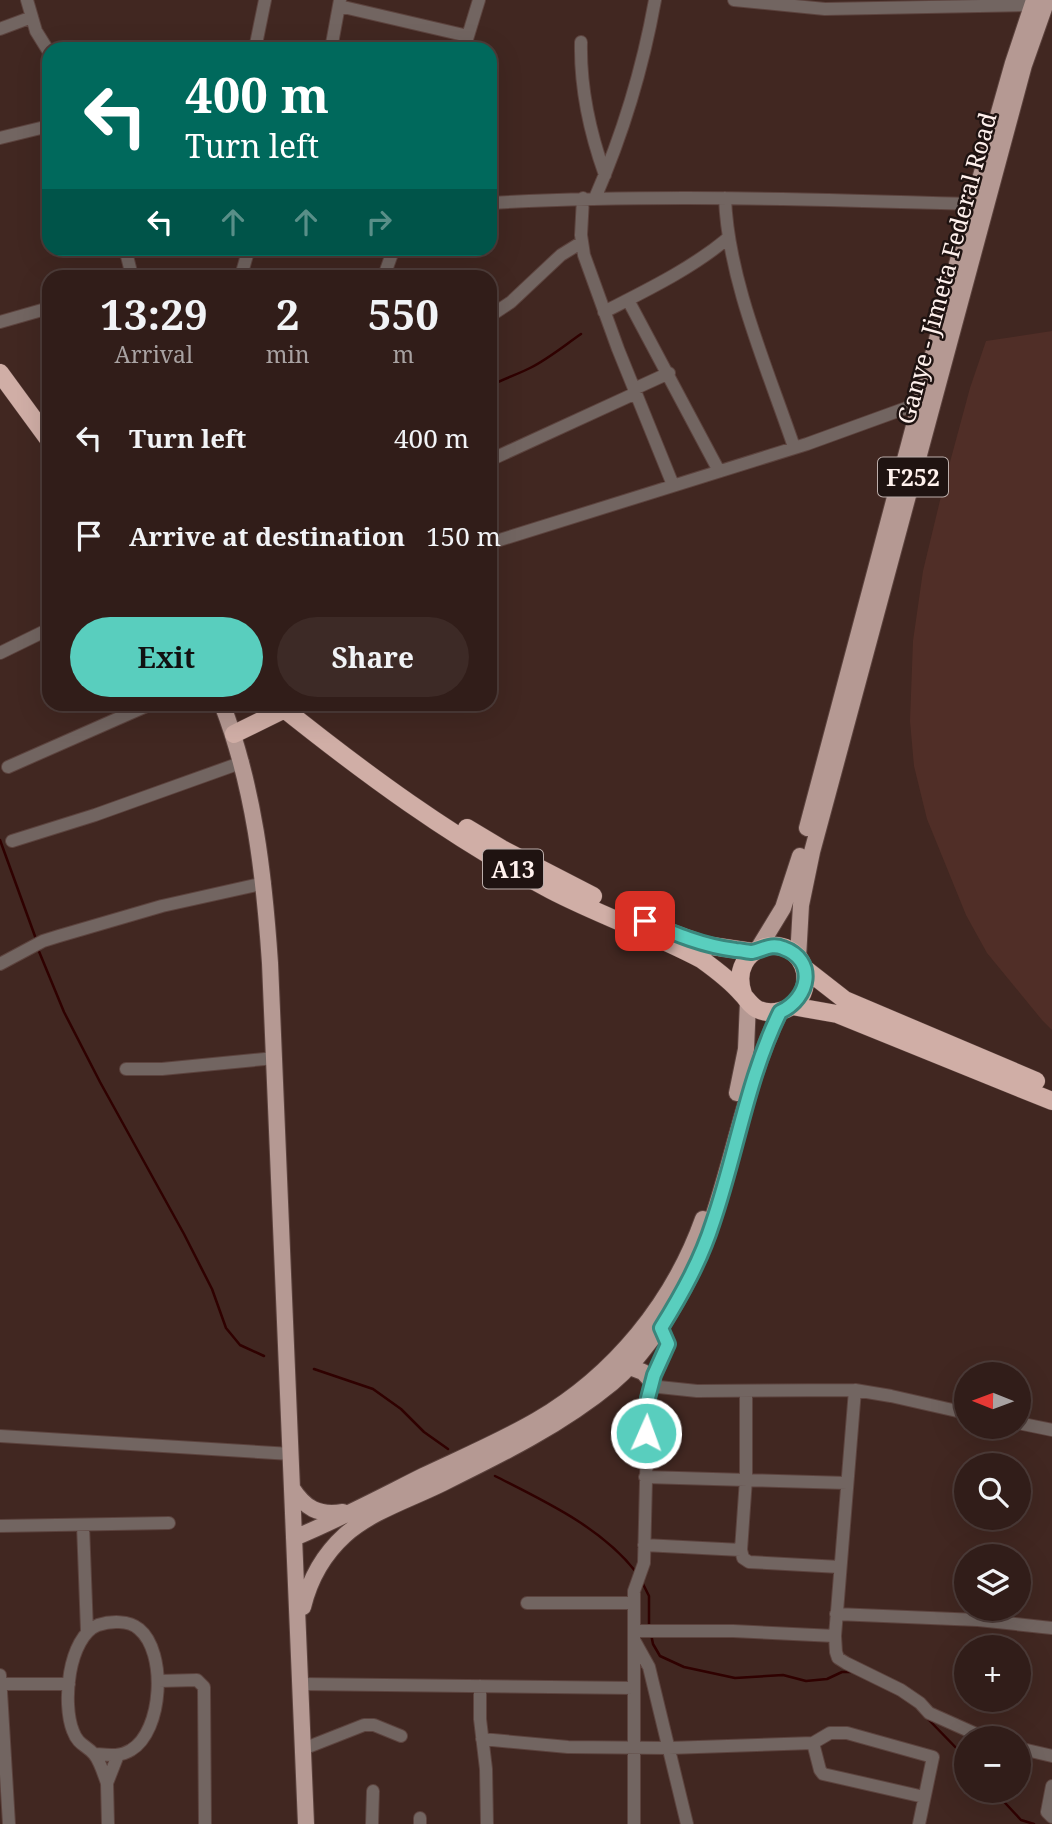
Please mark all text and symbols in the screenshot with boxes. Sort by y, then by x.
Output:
text: 400 m [185,61,329,127]
icon: left [70,70,161,161]
street label: Ganye - Jimeta Federal Road [888,108,1004,428]
text: Turn left [185,124,319,167]
icon: left [141,203,179,241]
icon: ahead [214,203,252,241]
icon: ahead [287,203,325,241]
icon: right [360,203,398,241]
text: 13:29 [100,285,208,342]
text: 2 [276,285,300,342]
text: 550 [368,285,439,342]
text: Arrival [115,338,193,370]
text: min [266,338,310,370]
text: m [392,338,414,370]
icon: left [70,419,108,457]
text: Turn left [129,420,246,456]
text: 400 m [394,420,469,456]
road number: F252 [878,457,948,496]
icon: arrive [70,517,108,555]
text: Arrive at destination [129,518,405,554]
text: 150 m [426,518,501,554]
button: Exit [70,617,263,697]
button: Share [277,617,469,697]
road number: A13 [483,849,543,888]
pin [615,891,675,951]
icon: arrive [626,902,664,940]
north arrow [954,1362,1031,1438]
map controls [954,1362,1031,1803]
position arrow [609,1396,683,1470]
button: search [954,1453,1031,1530]
button: layers [954,1544,1031,1621]
button: + [954,1635,1031,1712]
button: − [954,1726,1031,1803]

